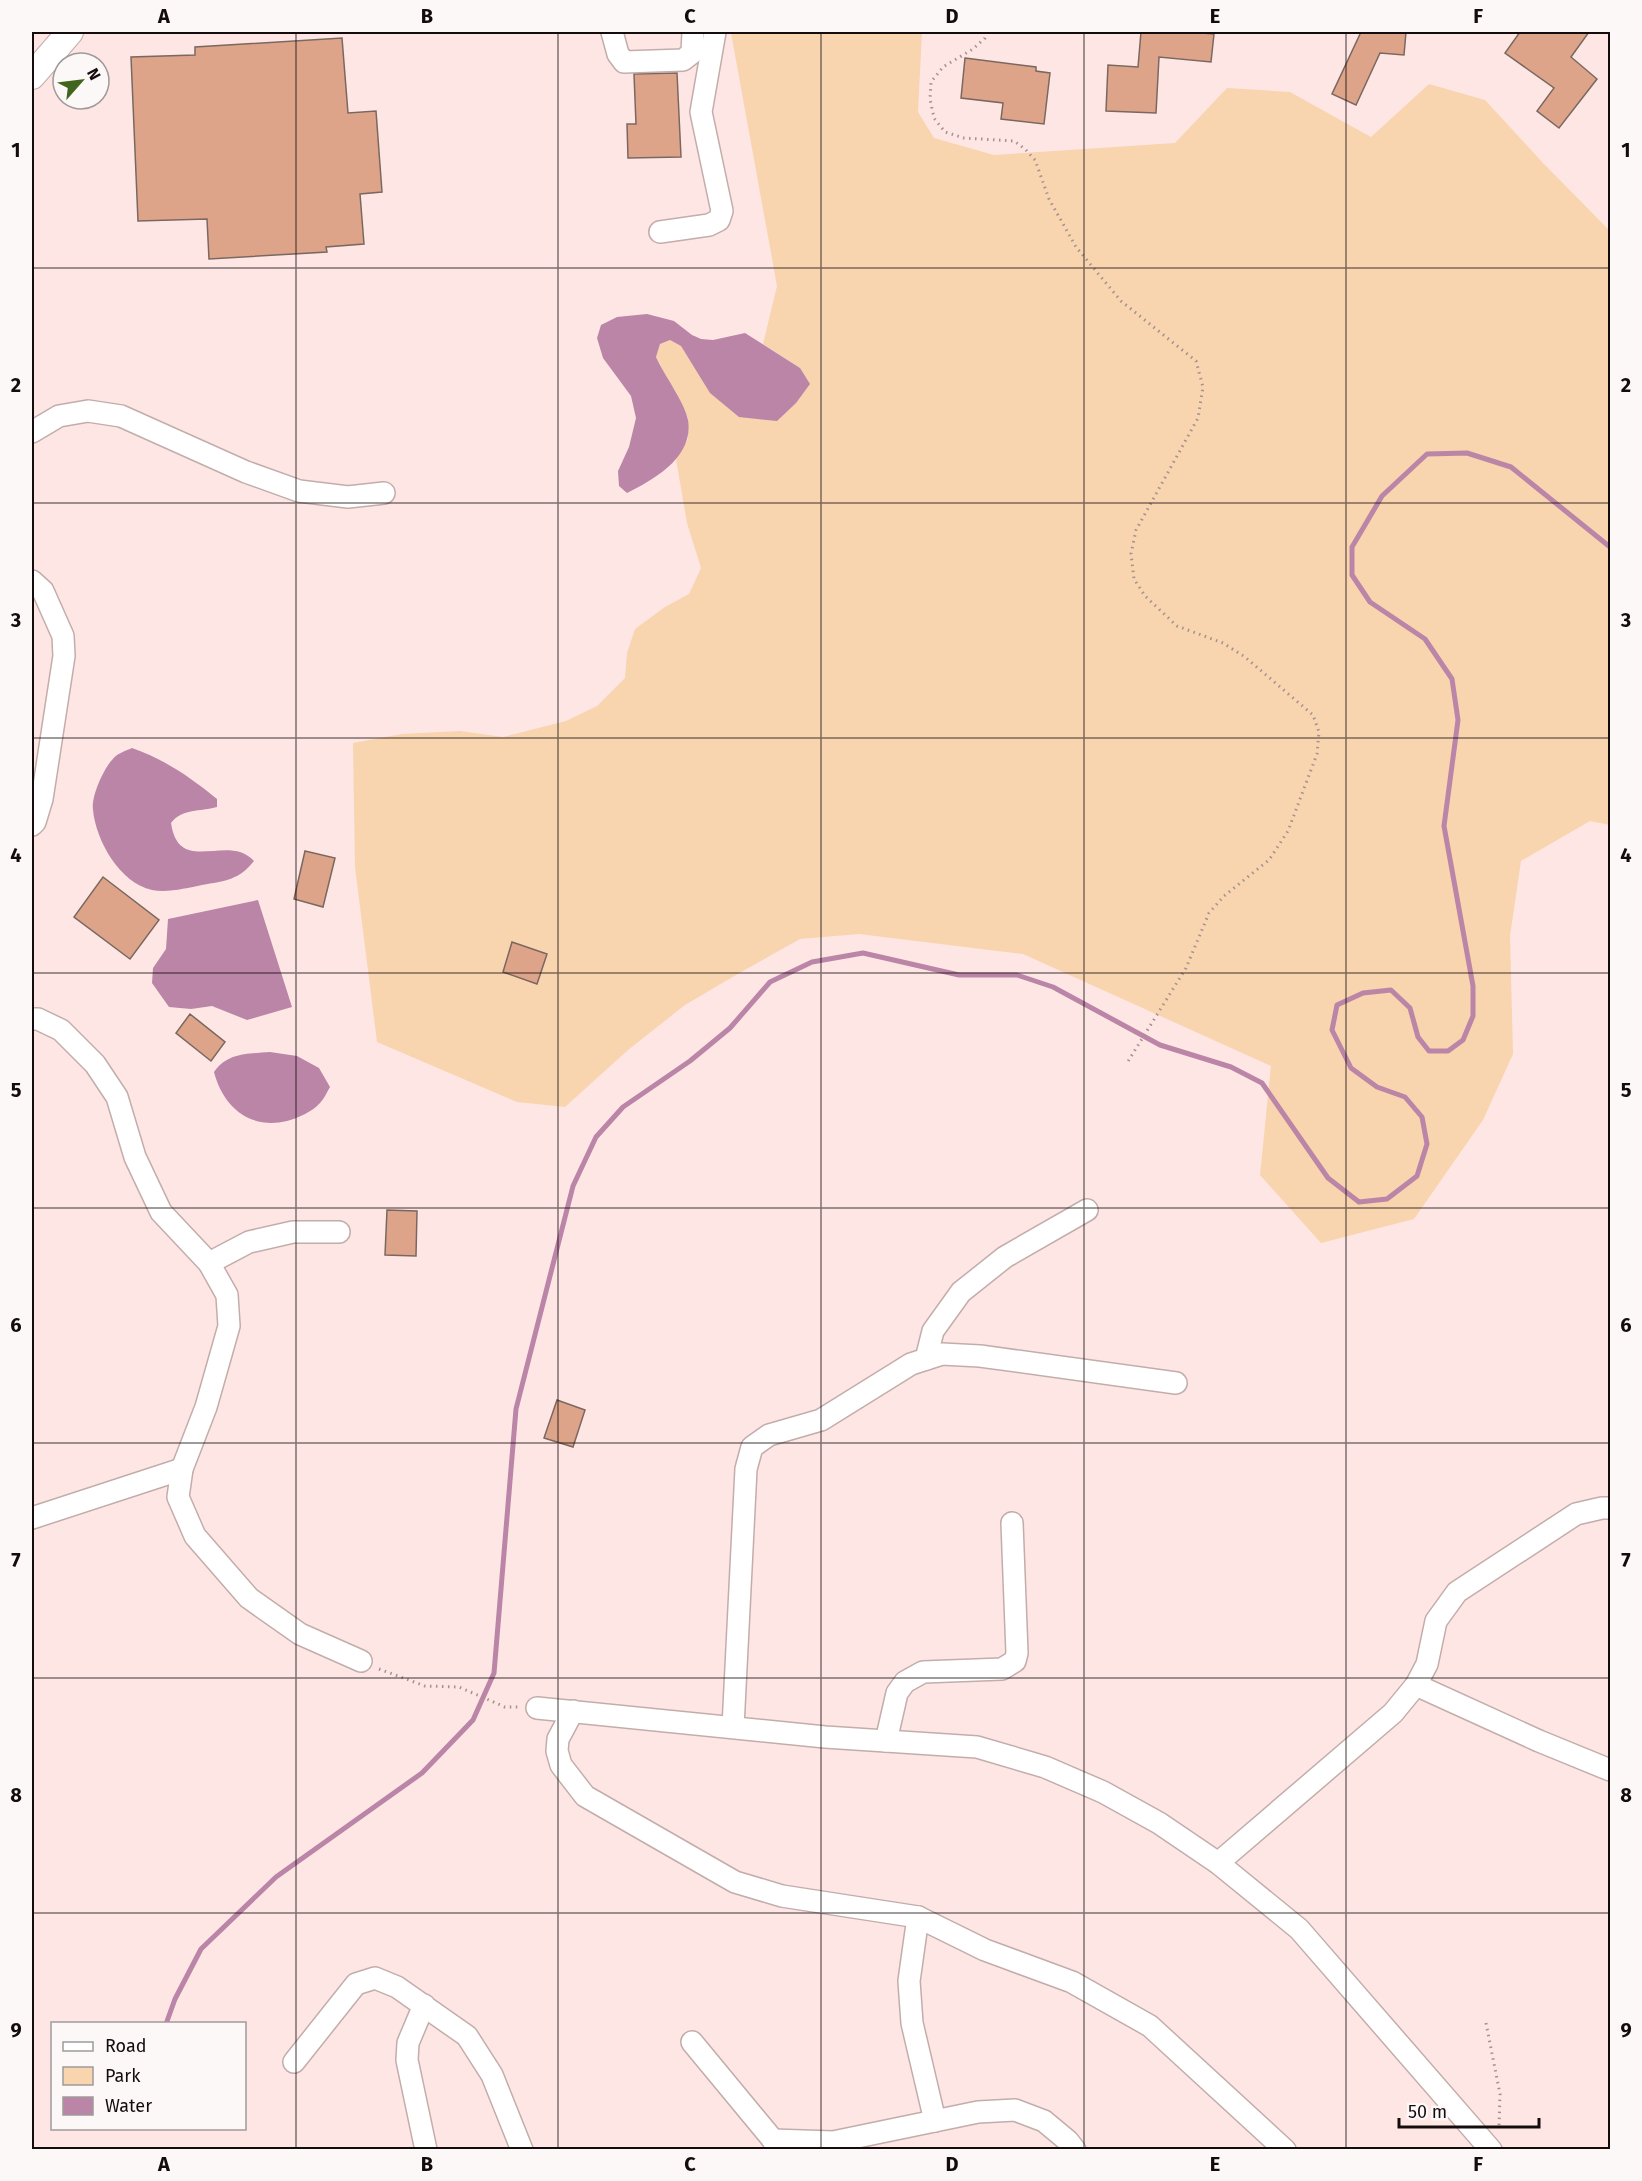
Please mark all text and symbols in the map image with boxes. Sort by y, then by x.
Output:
text: A [157,4,171,28]
text: B [421,4,433,28]
text: C [684,4,696,28]
text: D [945,4,959,28]
text: E [1210,4,1220,28]
text: F [1473,4,1483,28]
north arrow [51,51,111,111]
text: N [83,65,105,83]
text: 1 [11,138,21,162]
text: 1 [1621,138,1631,162]
text: 2 [11,373,21,397]
text: 2 [1621,373,1631,397]
text: 3 [10,608,21,632]
text: 3 [1620,608,1631,632]
text: 4 [10,843,22,867]
text: 4 [1620,843,1632,867]
text: 5 [11,1078,22,1102]
text: 5 [1621,1078,1632,1102]
text: 6 [10,1313,22,1337]
text: 6 [1620,1313,1632,1337]
text: 7 [11,1548,21,1572]
text: 7 [1621,1548,1631,1572]
text: 8 [10,1783,22,1807]
text: 8 [1620,1783,1632,1807]
text: 9 [10,2018,22,2042]
text: 9 [1620,2018,1632,2042]
legend [51,2022,246,2130]
text: Road [105,2035,147,2057]
text: Park [105,2065,141,2087]
scale bar [1399,2091,1538,2129]
text: Water [105,2095,152,2117]
text: 50 m [1408,2101,1447,2123]
text: A [157,2152,171,2176]
text: B [421,2152,433,2176]
text: C [684,2152,696,2176]
text: D [945,2152,959,2176]
text: E [1210,2152,1220,2176]
text: F [1473,2152,1483,2176]

